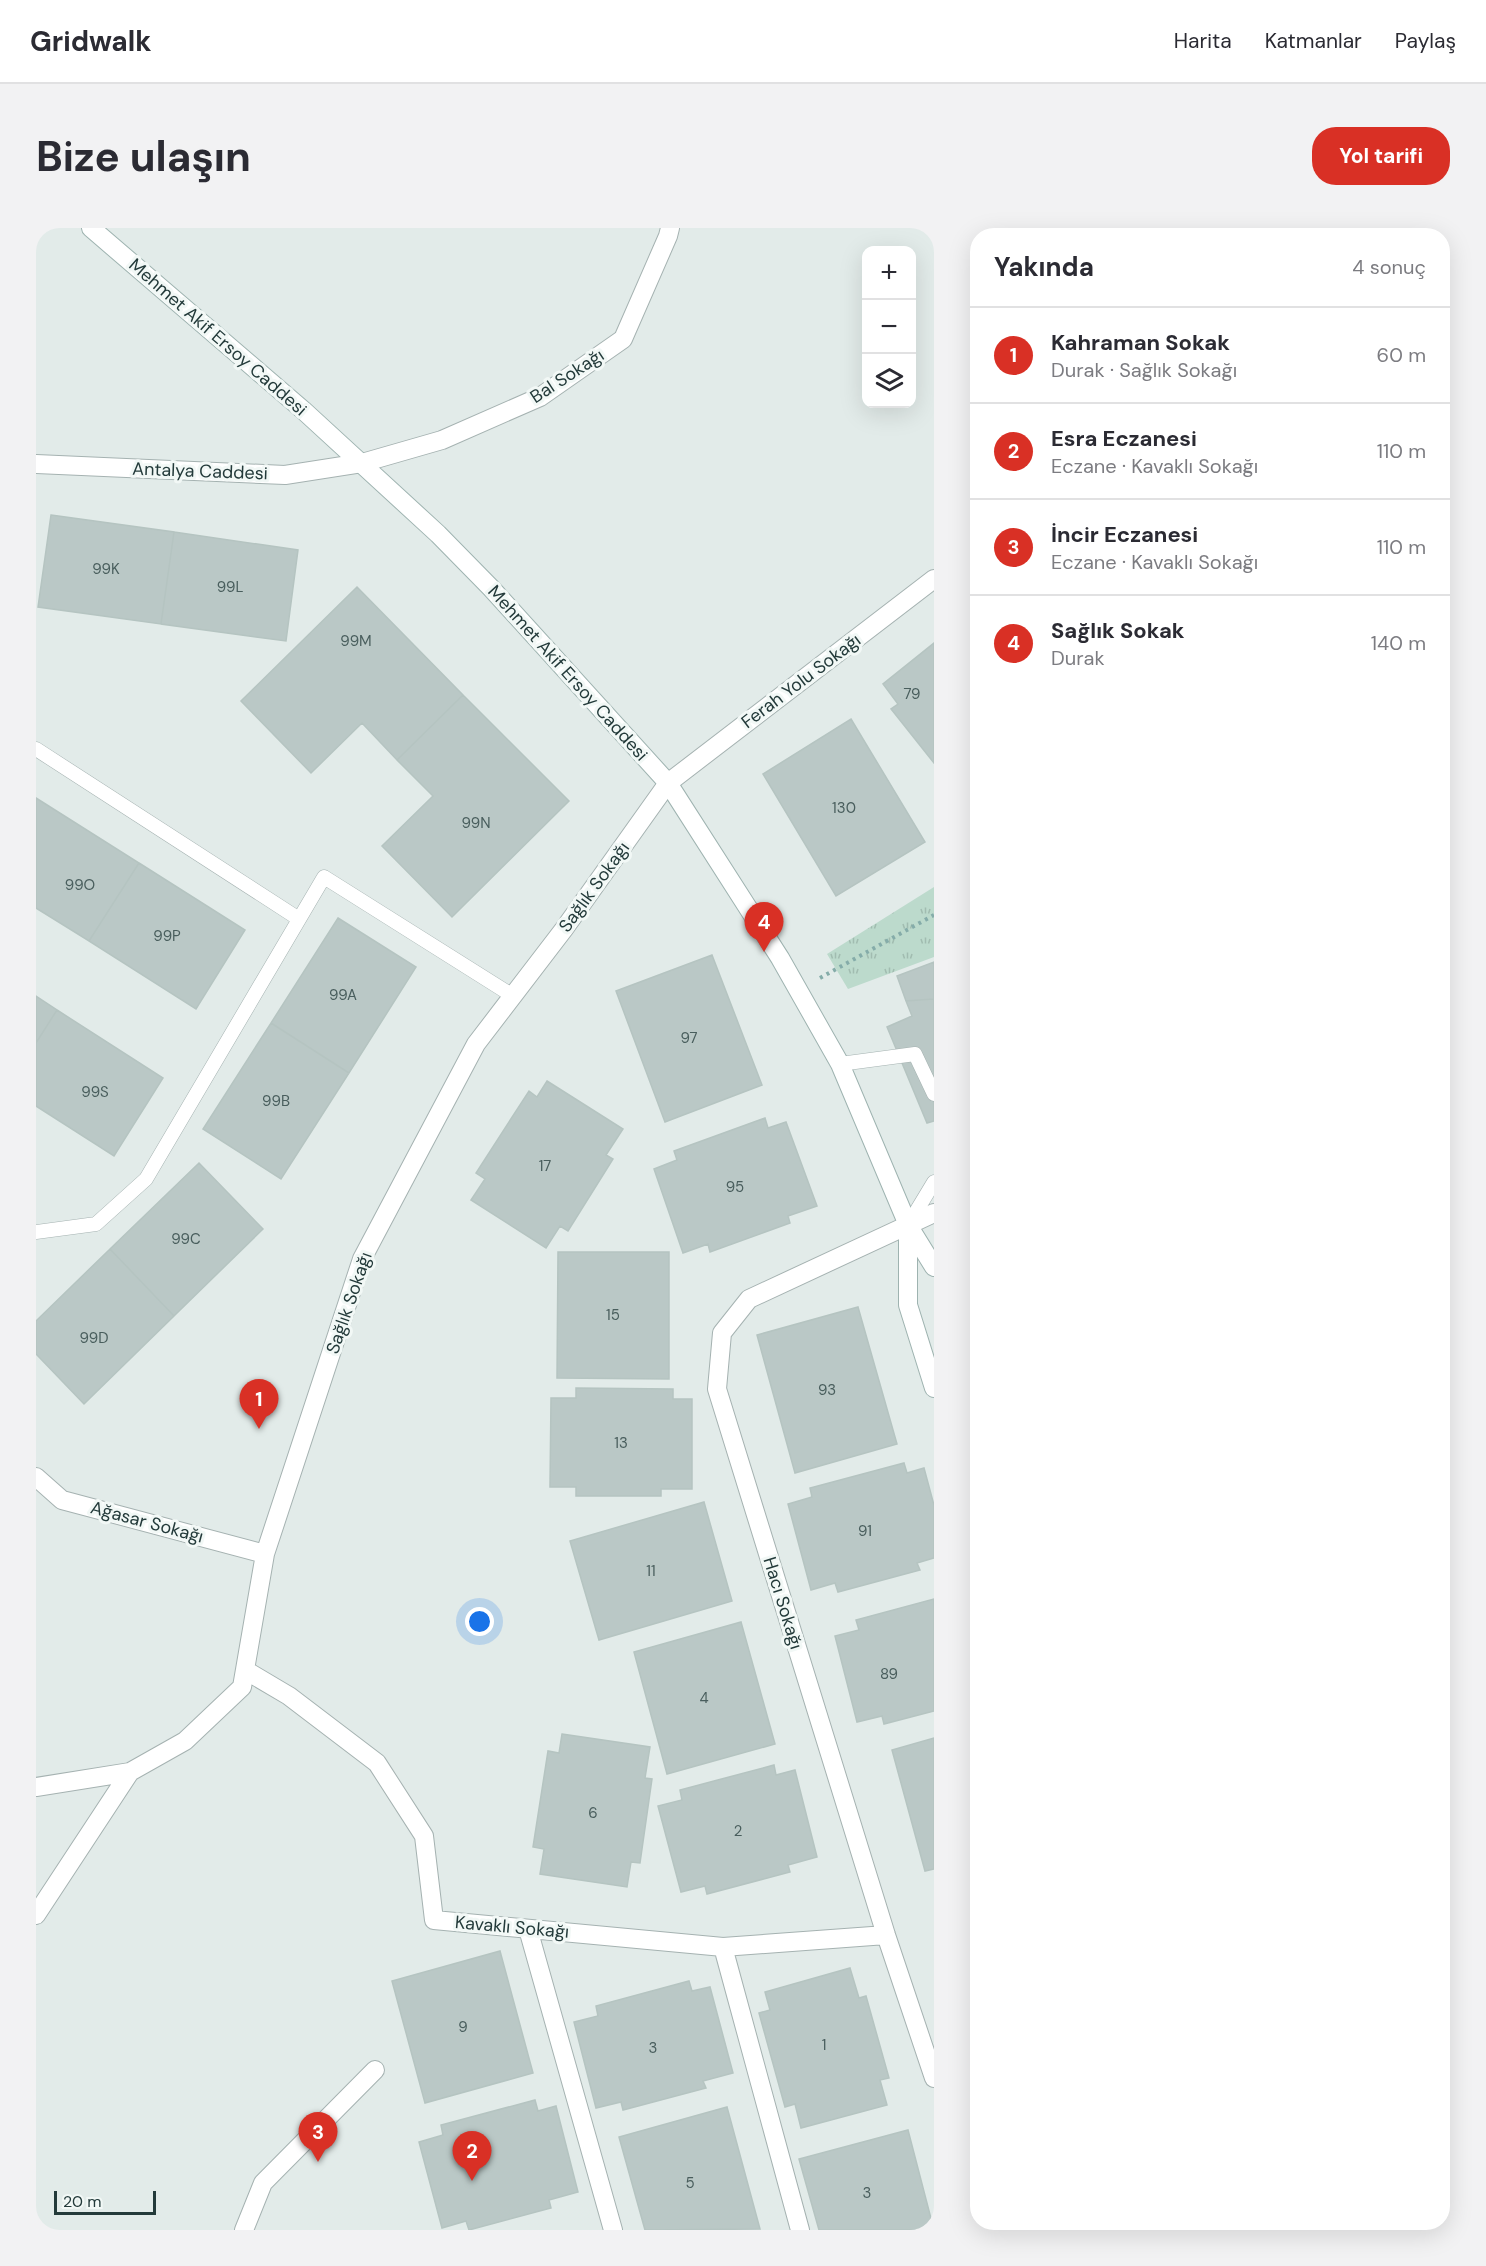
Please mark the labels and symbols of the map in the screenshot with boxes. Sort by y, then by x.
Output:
street label: Mehmet Akif Ersoy Caddesi [124,253,312,421]
street label: Bal Sokağı [525,343,609,409]
street label: Antalya Caddesi [132,457,268,485]
house number: 99K [92,559,120,579]
house number: 99L [217,577,243,597]
street label: Mehmet Akif Ersoy Caddesi [483,580,653,766]
street label: Ferah Yolu Sokağı [736,628,866,734]
house number: 99M [340,631,372,651]
house number: 79 [903,684,921,704]
house number: 130 [832,798,856,818]
house number: 99N [461,813,491,833]
street label: Sağlık Sokağı [553,837,635,937]
house number: 99O [65,875,95,895]
pin: 4 [744,902,784,952]
house number: 99P [153,926,181,946]
house number: 99A [329,985,357,1005]
house number: 97 [680,1028,698,1048]
house number: 99S [81,1082,109,1102]
house number: 99B [262,1091,290,1111]
house number: 17 [539,1156,551,1176]
house number: 95 [726,1177,744,1197]
house number: 99C [171,1229,201,1249]
street label: Sağlık Sokağı [320,1249,378,1357]
house number: 15 [606,1305,620,1325]
house number: 99D [79,1328,109,1348]
pin: 1 [240,1380,278,1429]
house number: 93 [818,1380,836,1400]
house number: 13 [614,1433,628,1453]
street label: Ağasar Sokağı [88,1495,206,1549]
house number: 91 [858,1521,872,1541]
street label: Hacı Sokağı [758,1554,808,1652]
house number: 11 [646,1561,656,1581]
your location [465,1607,494,1636]
house number: 89 [880,1664,898,1684]
house number: 4 [699,1688,709,1708]
house number: 6 [588,1803,598,1823]
house number: 2 [734,1821,742,1841]
street label: Kavaklı Sokağı [454,1910,570,1944]
house number: 9 [458,2017,468,2037]
house number: 1 [822,2035,826,2055]
house number: 3 [649,2038,657,2058]
pin: 3 [298,2112,338,2162]
pin: 2 [452,2132,492,2181]
house number: 5 [685,2173,695,2193]
house number: 3 [863,2183,871,2203]
scale bar [54,2188,156,2216]

